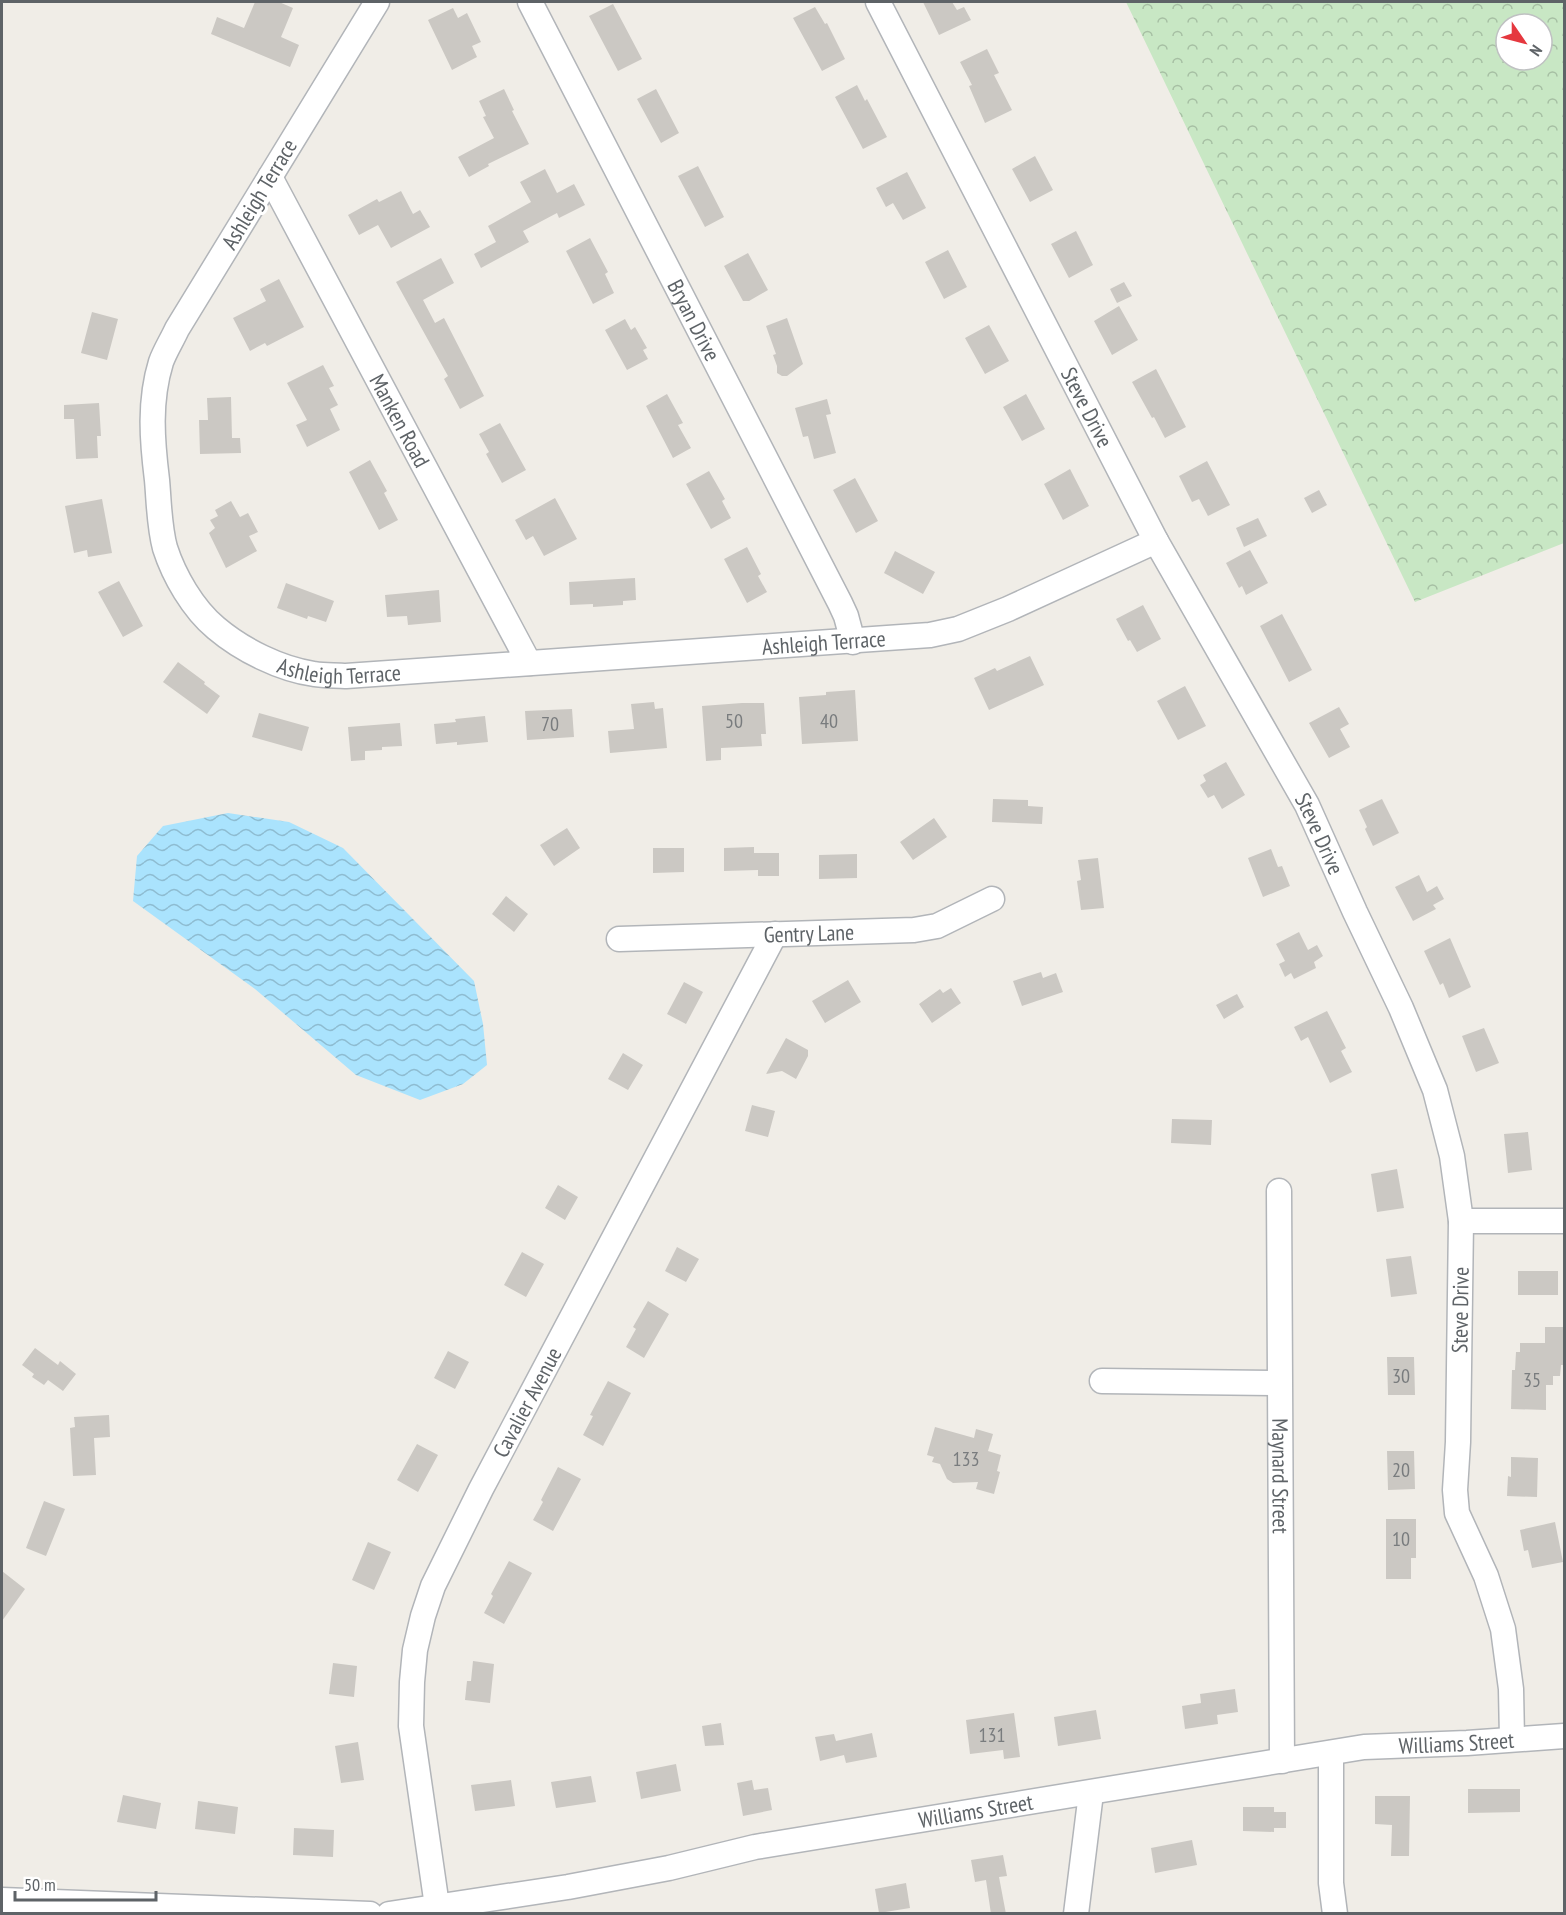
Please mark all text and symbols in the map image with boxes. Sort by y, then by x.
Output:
north arrow [1494,12,1554,72]
text: N [1526,41,1547,60]
street label: Ashleigh Terrace [215,134,303,254]
street label: Bryan Drive [662,275,727,366]
street label: Steve Drive [1055,362,1119,452]
street label: Manken Road [364,369,436,472]
street label: Ashleigh Terrace [761,624,887,661]
street label: Ashleigh Terrace [274,651,402,690]
house number: 50 [725,708,743,734]
house number: 40 [820,708,838,734]
house number: 70 [541,711,559,737]
street label: Steve Drive [1289,788,1350,879]
street label: Gentry Lane [763,918,855,949]
street label: Steve Drive [1445,1267,1475,1353]
street label: Cavalier Avenue [486,1342,568,1462]
house number: 30 [1392,1363,1410,1389]
house number: 35 [1523,1367,1541,1393]
street label: Maynard Street [1266,1418,1295,1534]
house number: 133 [953,1446,980,1472]
house number: 20 [1392,1457,1410,1483]
house number: 10 [1392,1526,1410,1552]
house number: 131 [979,1722,1006,1748]
street label: Williams Street [1398,1726,1515,1760]
street label: Williams Street [916,1788,1035,1834]
scale bar [15,1864,156,1902]
text: 50 m [24,1873,56,1896]

